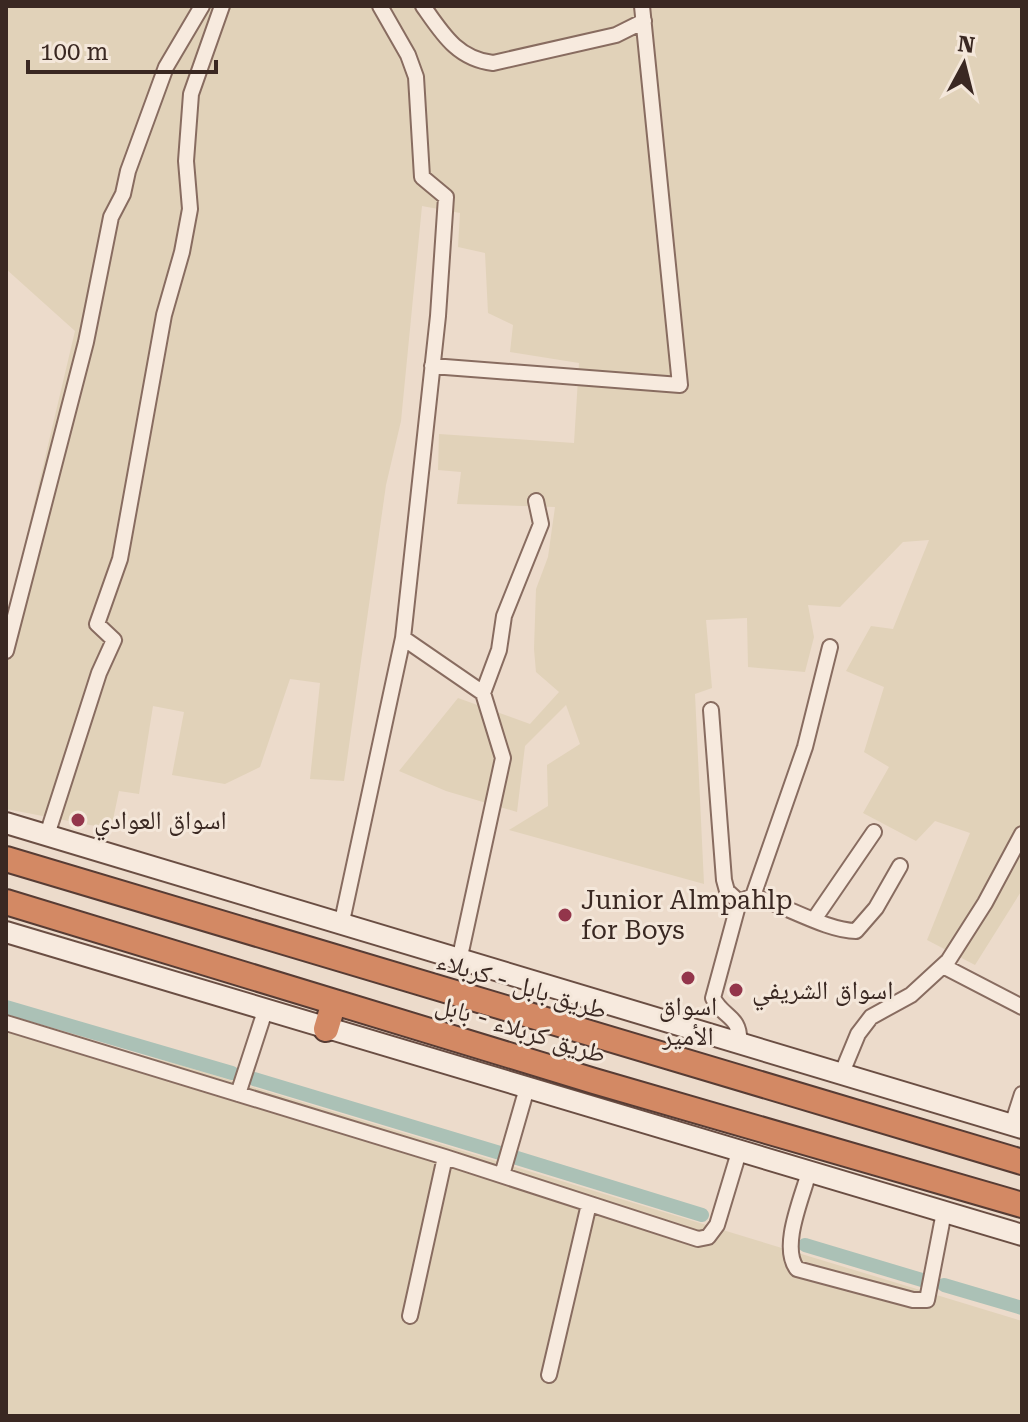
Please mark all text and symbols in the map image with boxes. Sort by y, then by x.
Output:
scale bar [28,24,216,74]
north arrow [924,24,1004,104]
text: N [956,31,976,58]
text: 100 m [40,38,108,66]
place label: اسواق العوادي [94,805,227,841]
marker: اسواق العوادي [69,811,87,829]
place label: Junior Almpahlp for Boys [581,885,792,945]
marker: Junior Almpahlp for Boys [556,906,574,924]
street label: طريق بابل - كربلاء [433,945,611,1026]
marker: اسواق الأمير [679,969,697,987]
place label: اسواق الشريفي [752,975,893,1011]
marker: اسواق الشريفي [727,981,745,999]
street label: طريق كربلاء - بابل [432,989,610,1070]
place label: اسواق الأمير [659,991,717,1051]

